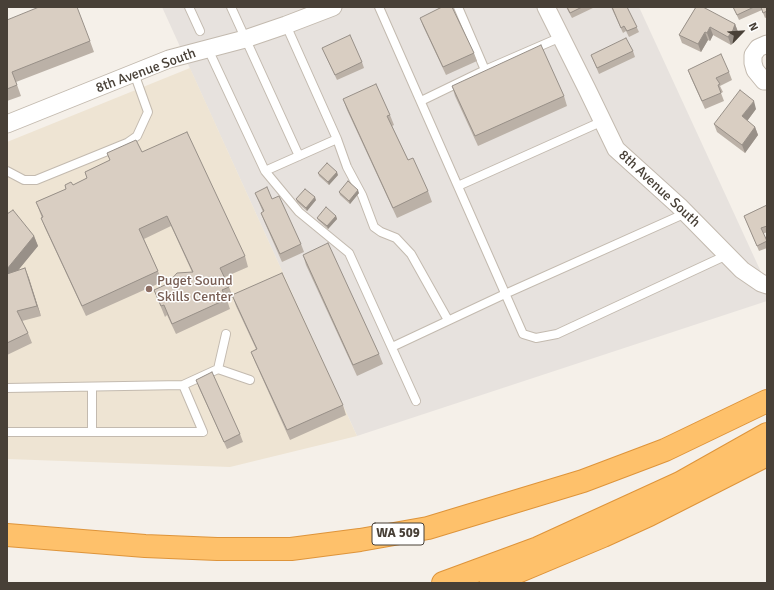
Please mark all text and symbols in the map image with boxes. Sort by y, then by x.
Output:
north arrow [722,12,762,52]
text: N [746,21,761,33]
street label: 8th Avenue South [94,45,198,97]
street label: 8th Avenue South [615,147,703,231]
place label: Puget Sound Skills Center [157,273,233,306]
marker: Puget Sound Skills Center [144,284,154,294]
road number: WA 509 [372,523,424,545]

